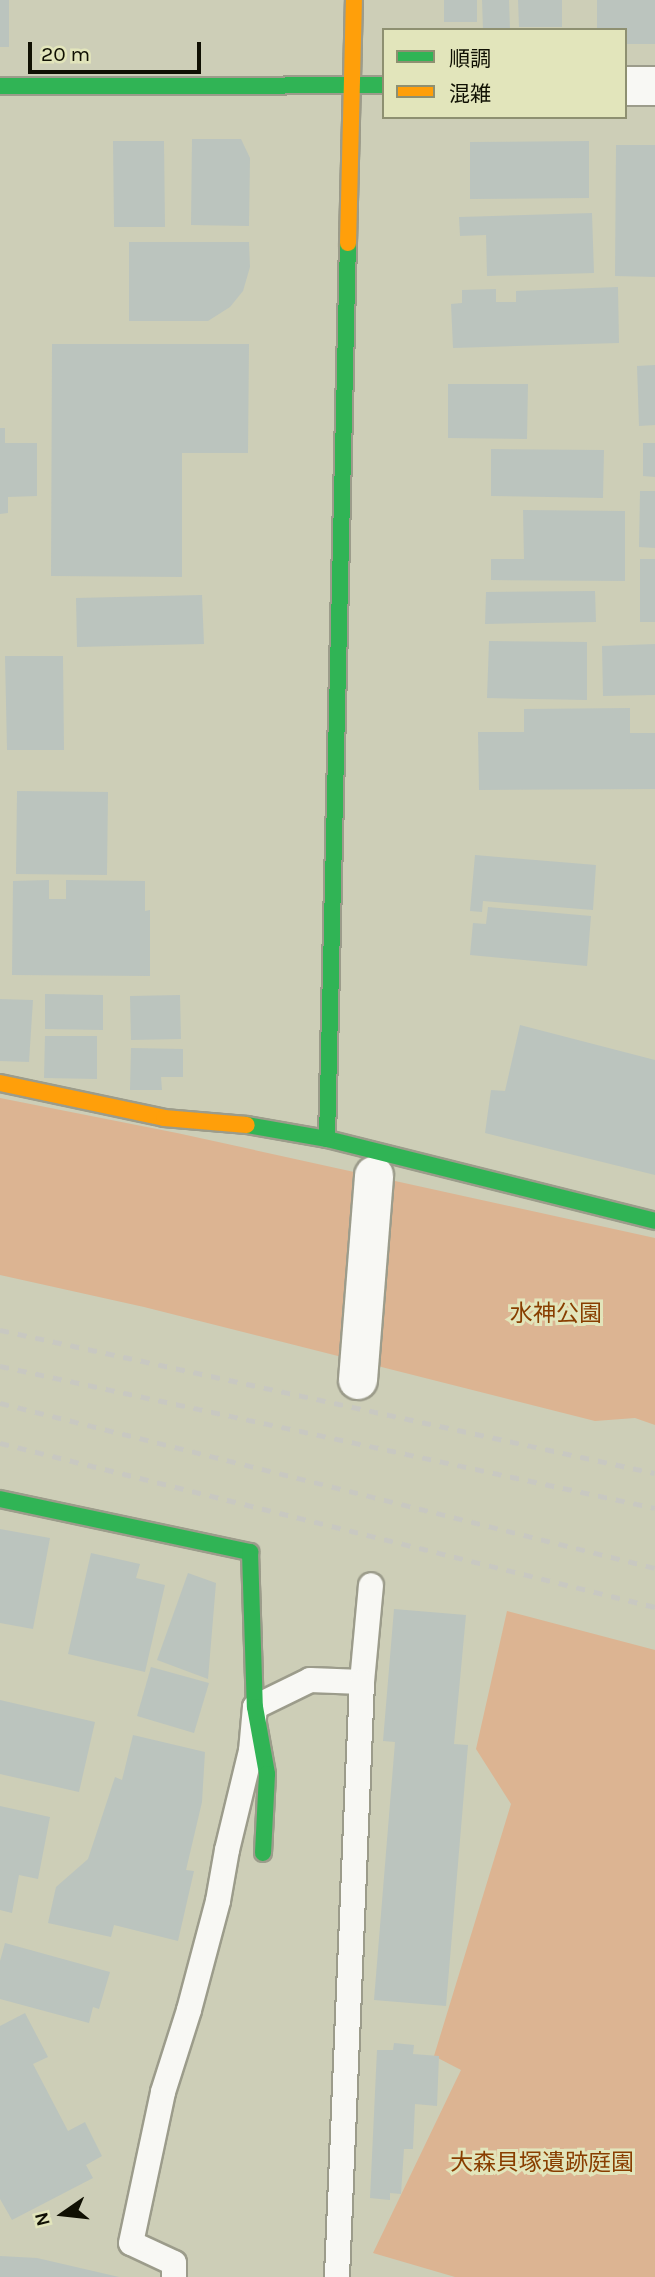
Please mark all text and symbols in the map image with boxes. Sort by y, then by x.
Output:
scale bar [32,28,205,72]
legend [382,28,627,119]
text: 20 m [41,42,90,66]
text: 順調 [449,47,491,71]
text: 混雑 [449,82,491,106]
park label: 水神公園 [510,1300,602,1328]
park label: 大森貝塚遺跡庭園 [450,2149,634,2177]
north arrow [28,2179,98,2249]
text: N [30,2210,55,2228]

